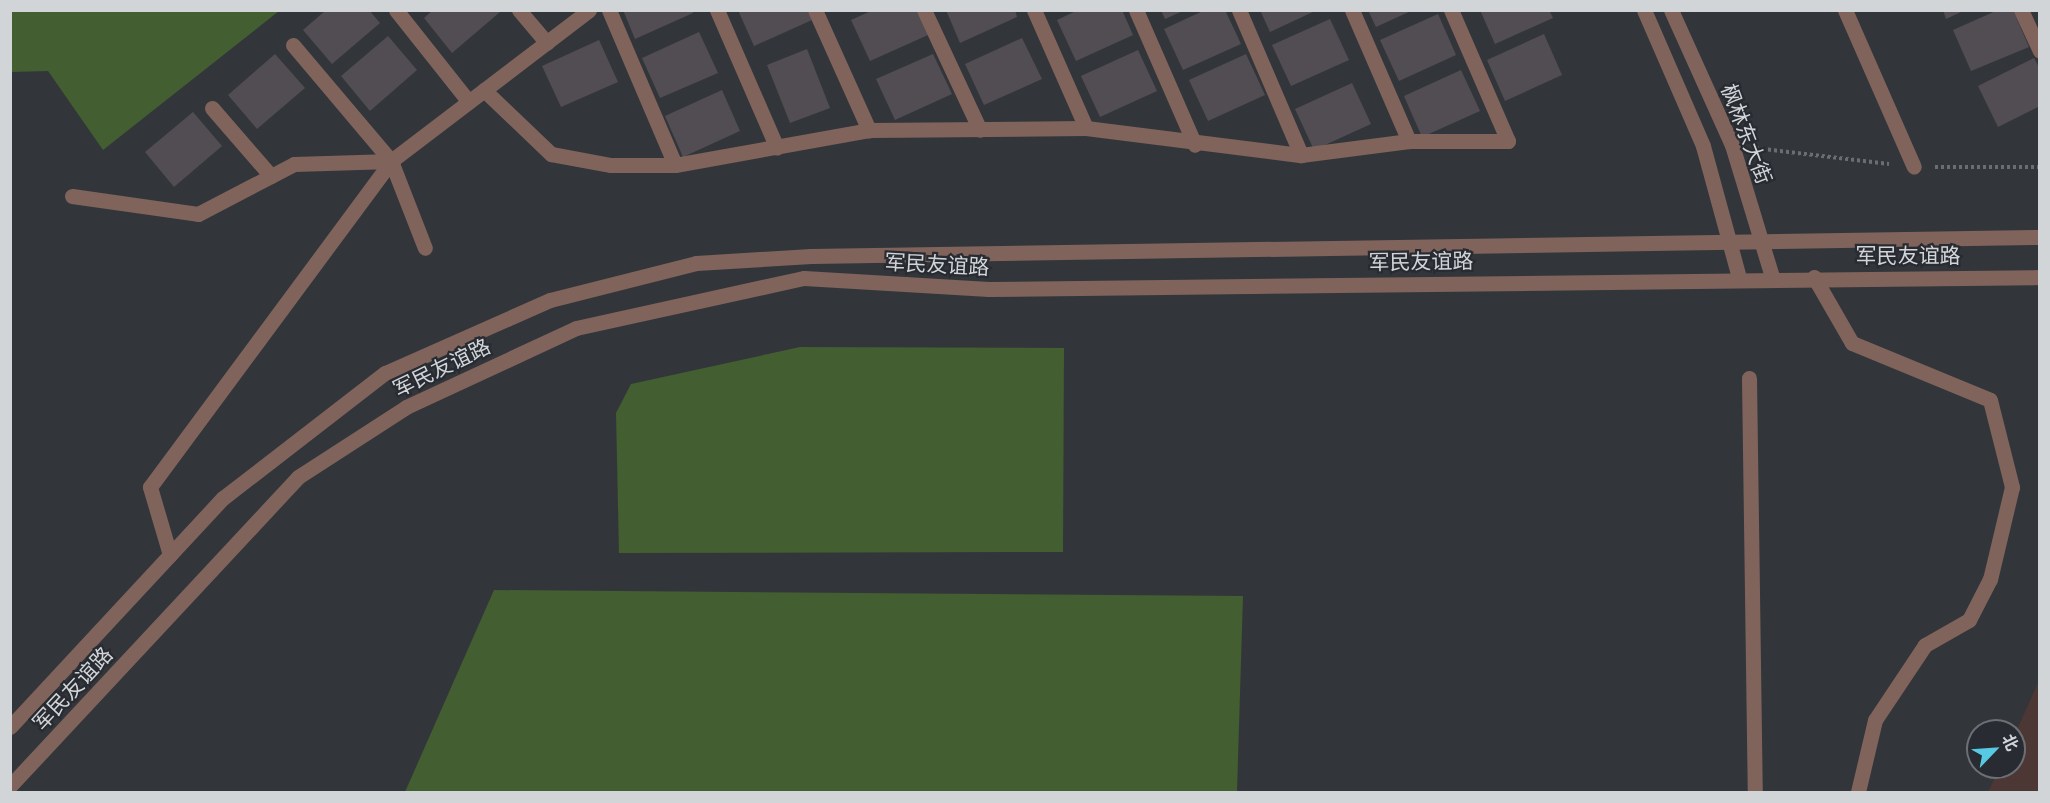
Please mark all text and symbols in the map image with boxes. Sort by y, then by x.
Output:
street label: 枫林东大街 [1715,80,1777,188]
street label: 军民友谊路 [1856,243,1960,269]
street label: 军民友谊路 [1368,248,1474,276]
street label: 军民友谊路 [884,250,990,280]
street label: 军民友谊路 [389,334,495,402]
street label: 军民友谊路 [28,642,118,736]
north arrow [1966,719,2026,779]
text: 北 [1998,731,2023,754]

